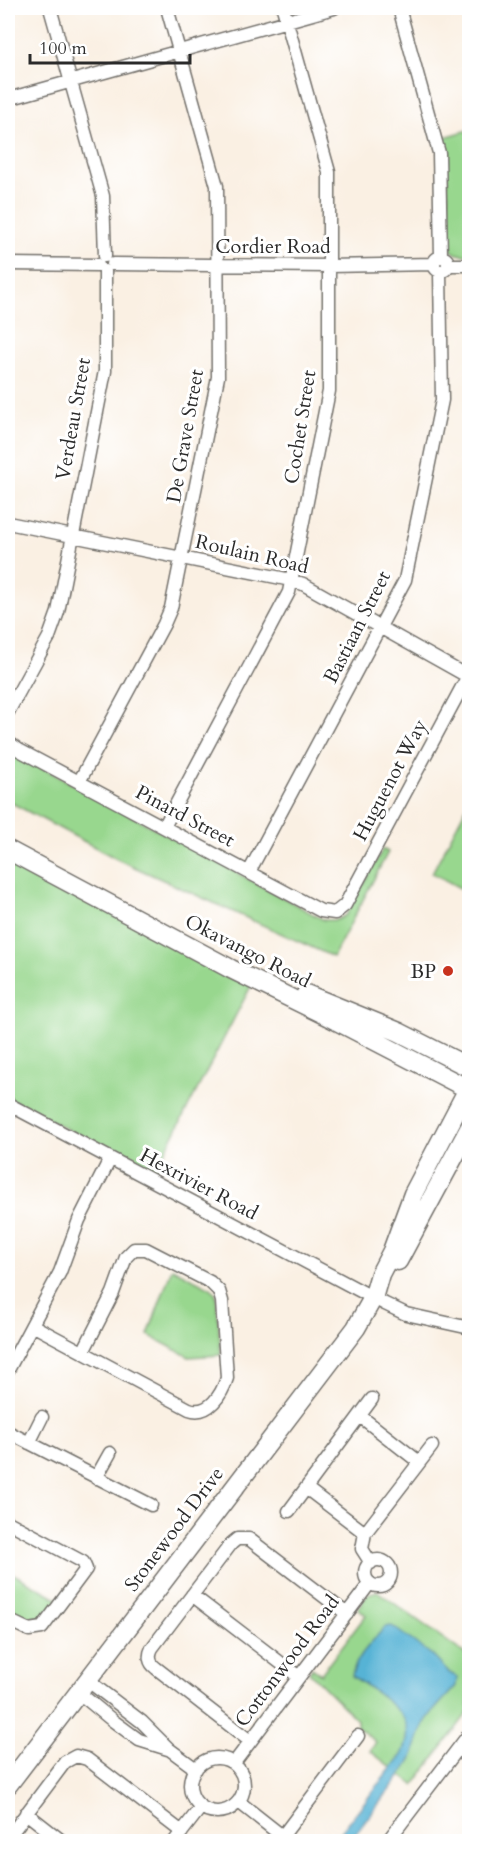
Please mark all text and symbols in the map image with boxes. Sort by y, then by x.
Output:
scale bar [30,27,190,65]
text: 100 m [39,36,87,61]
street label: Cordier Road [215,233,331,260]
street label: Verdeau Street [49,355,97,482]
street label: De Grave Street [160,366,210,505]
street label: Cochet Street [278,367,322,486]
street label: Roulain Road [193,528,312,580]
street label: Bastiaan Street [317,565,397,688]
street label: Huguenot Way [347,714,434,846]
street label: Pinard Street [131,779,240,854]
street label: Okavango Road [180,908,316,995]
place label: BP [411,958,436,985]
marker: BP [441,964,455,978]
street label: Hexrivier Road [135,1142,263,1227]
street label: Stonewood Drive [118,1461,230,1597]
street label: Cottonwood Road [229,1589,346,1732]

